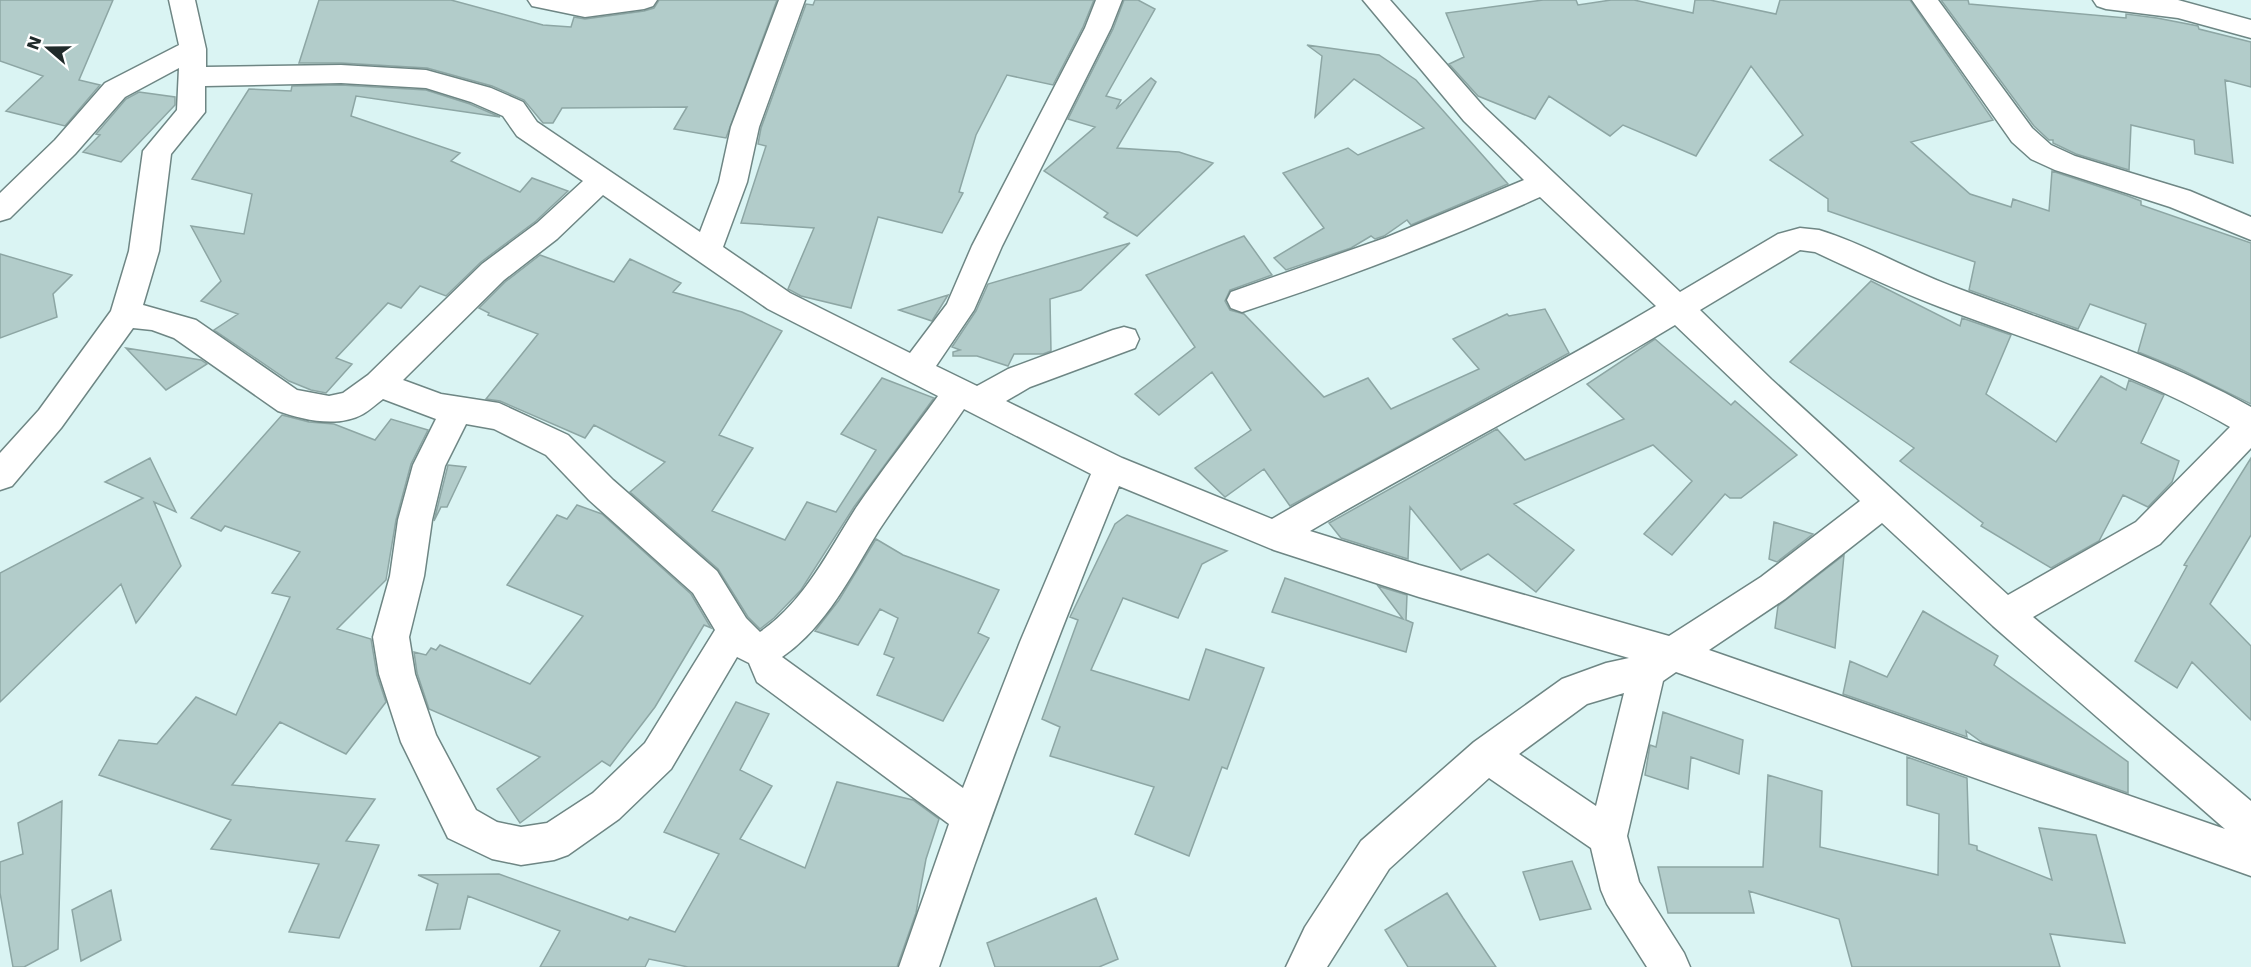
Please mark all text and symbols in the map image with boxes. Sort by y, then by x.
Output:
north arrow [18,18,78,78]
text: N [23,33,46,53]

